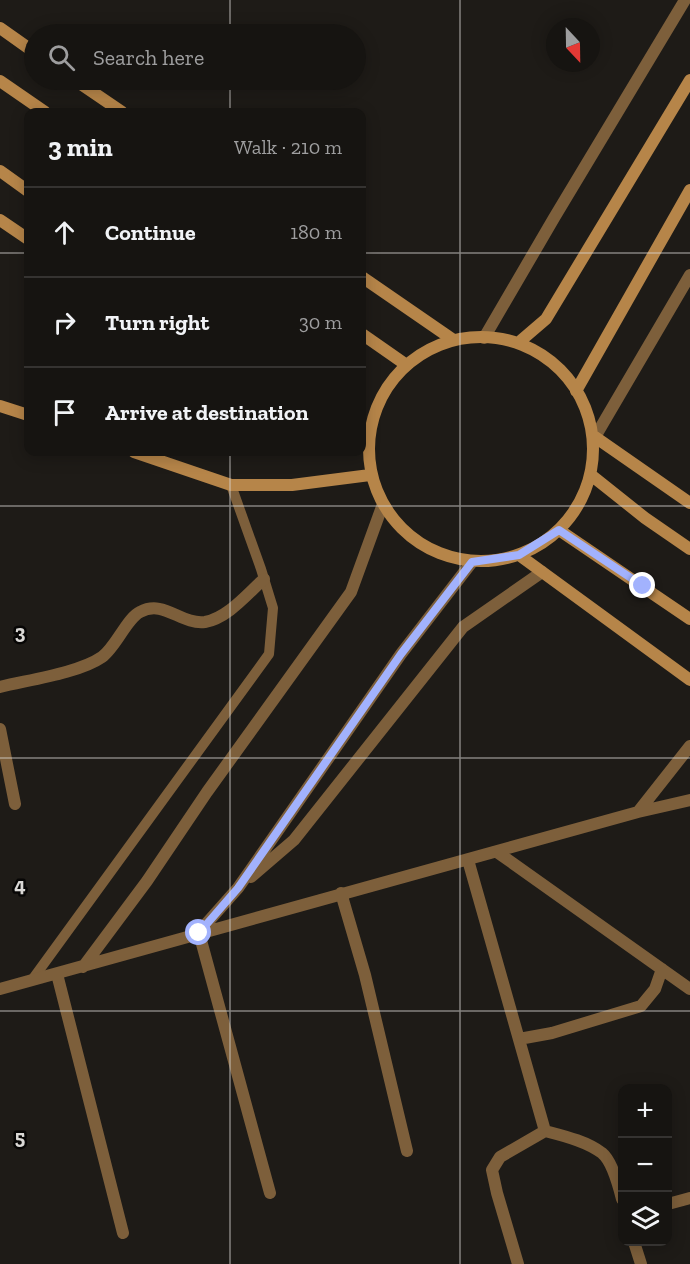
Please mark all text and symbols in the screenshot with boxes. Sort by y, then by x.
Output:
north arrow [546,18,600,72]
search box [24,24,366,90]
icon: search [45,41,78,74]
text: Search here [93,44,204,71]
text: 3 min [48,131,113,163]
text: Walk · 210 m [234,135,342,159]
icon: ahead [48,216,81,249]
text: Continue [105,219,196,246]
text: 180 m [290,220,342,244]
icon: right [48,306,81,339]
text: Turn right [105,309,209,336]
text: 30 m [299,310,342,334]
icon: arrive [48,396,81,429]
text: Arrive at destination [105,399,308,426]
route end [629,572,655,598]
text: 3 [15,620,26,644]
text: 4 [14,873,26,897]
route start [185,919,211,945]
map controls [618,1084,672,1246]
button: + [618,1084,672,1138]
text: 5 [15,1125,25,1149]
button: − [618,1138,672,1192]
button: layers [618,1192,672,1246]

